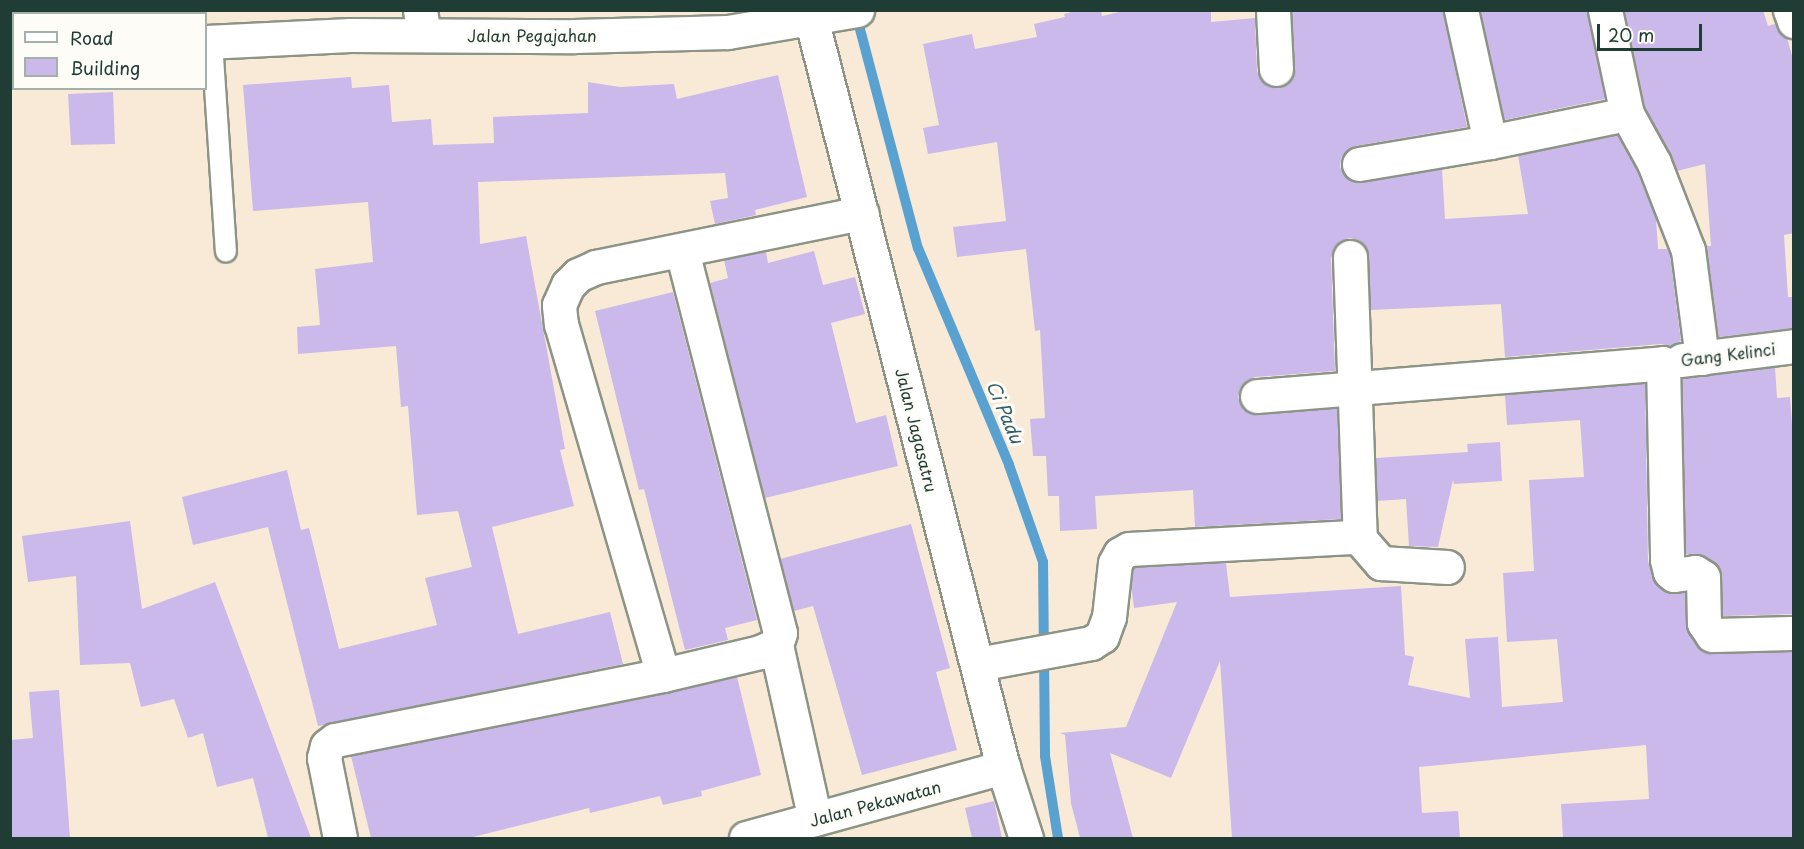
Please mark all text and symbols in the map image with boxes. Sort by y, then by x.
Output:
legend [12,12,207,90]
scale bar [1600,12,1705,50]
text: 20 m [1608,21,1654,48]
text: Road [70,24,114,51]
street label: Jalan Pegajahan [467,25,597,45]
text: Building [70,54,140,81]
street label: Gang Kelinci [1679,339,1777,369]
street label: Jalan Jagasatru [892,366,942,494]
water label: Ci Padu [982,377,1028,447]
street label: Jalan Pekawatan [807,776,943,830]

